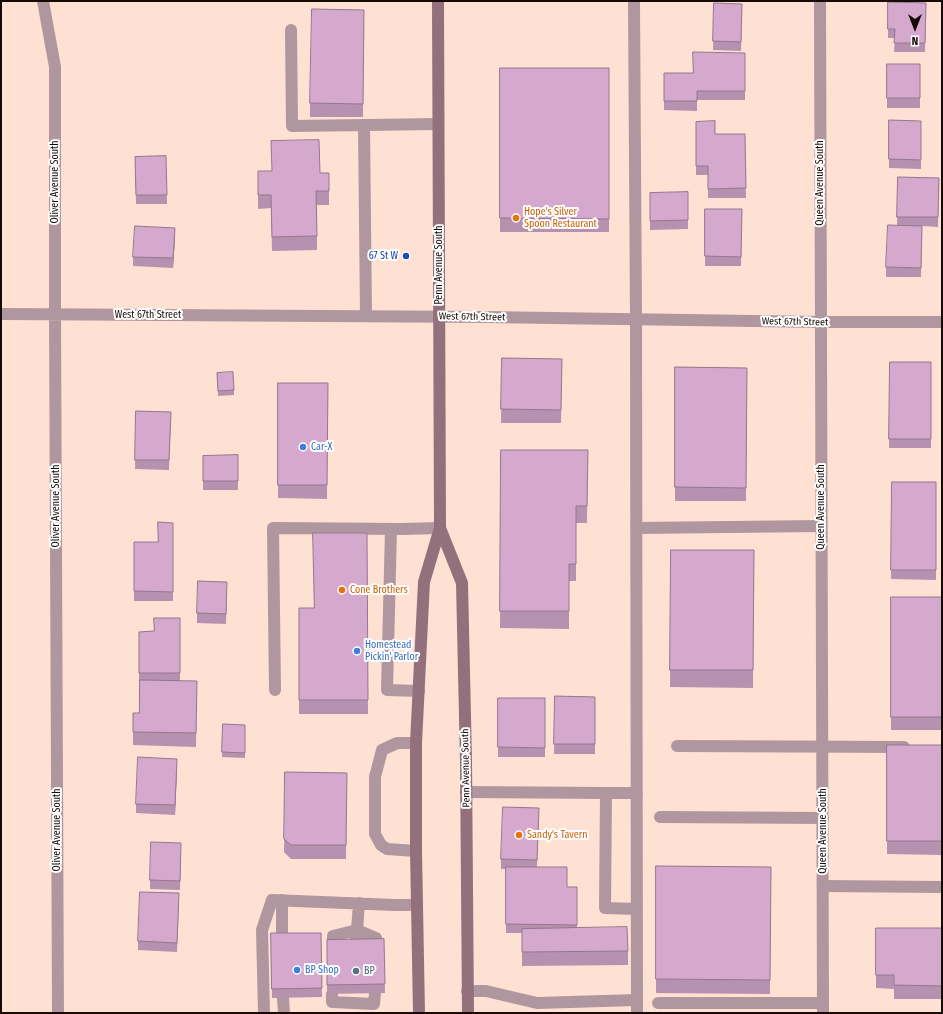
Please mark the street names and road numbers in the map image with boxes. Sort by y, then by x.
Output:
street label: Oliver Avenue South [49,140,61,224]
street label: Queen Avenue South [814,140,826,226]
street label: Penn Avenue South [433,225,445,305]
street label: West 67th Street [115,309,181,321]
street label: West 67th Street [439,310,505,324]
street label: West 67th Street [762,315,828,329]
street label: Oliver Avenue South [50,464,62,548]
street label: Queen Avenue South [815,464,827,550]
street label: Penn Avenue South [459,728,473,808]
street label: Oliver Avenue South [51,788,63,872]
street label: Queen Avenue South [817,788,829,874]

